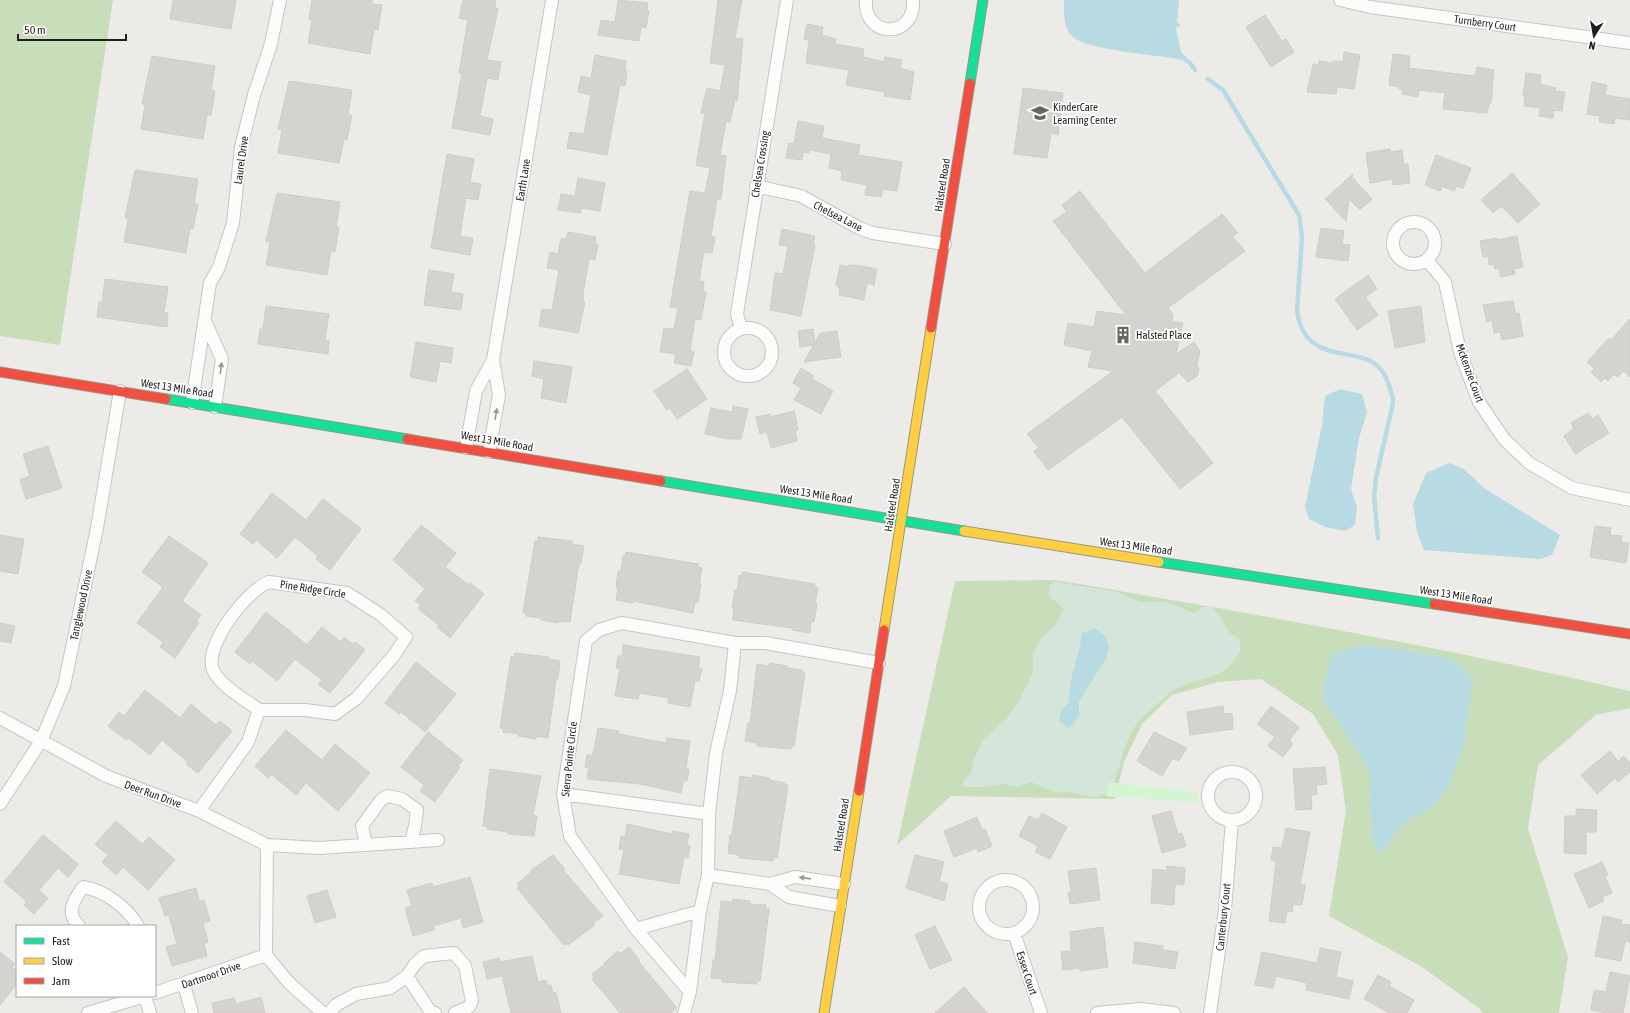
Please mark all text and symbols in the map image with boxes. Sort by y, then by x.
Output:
street label: Turnberry Court [1453,13,1517,33]
scale bar [18,16,126,42]
north arrow [1574,16,1614,56]
text: 50 m [24,23,46,37]
text: N [1588,39,1596,52]
place label: KinderCare Learning Center [1053,101,1117,126]
school or university icon: KinderCare Learning Center [1030,103,1050,123]
street label: Chelsea Crossing [749,130,771,198]
street label: Laurel Drive [232,135,250,185]
street label: Halsted Road [932,157,952,213]
street label: Earth Lane [514,158,532,202]
street label: Chelsea Lane [811,199,865,233]
building icon: Halsted Place [1113,325,1133,345]
place label: Halsted Place [1136,329,1192,341]
street label: McKenzie Court [1454,342,1486,404]
one-way arrow [218,362,224,374]
street label: West 13 Mile Road [140,376,214,400]
one-way arrow [493,408,499,420]
street label: West 13 Mile Road [460,429,534,453]
street label: Halsted Road [882,477,902,533]
street label: West 13 Mile Road [779,482,853,506]
street label: West 13 Mile Road [1099,535,1173,557]
street label: Tanglewood Drive [68,569,94,641]
street label: Pine Ridge Circle [279,578,347,600]
street label: West 13 Mile Road [1419,583,1493,607]
street label: Sierra Pointe Circle [559,721,579,797]
street label: Deer Run Drive [123,778,183,810]
street label: Halsted Road [831,797,851,853]
one-way arrow [799,875,811,881]
street label: Canterbury Court [1213,882,1233,952]
legend [16,925,156,997]
text: Fast [52,934,70,948]
street label: Essex Court [1014,950,1040,996]
text: Slow [52,954,73,968]
street label: Dartmoor Drive [180,959,242,991]
text: Jam [52,974,70,988]

